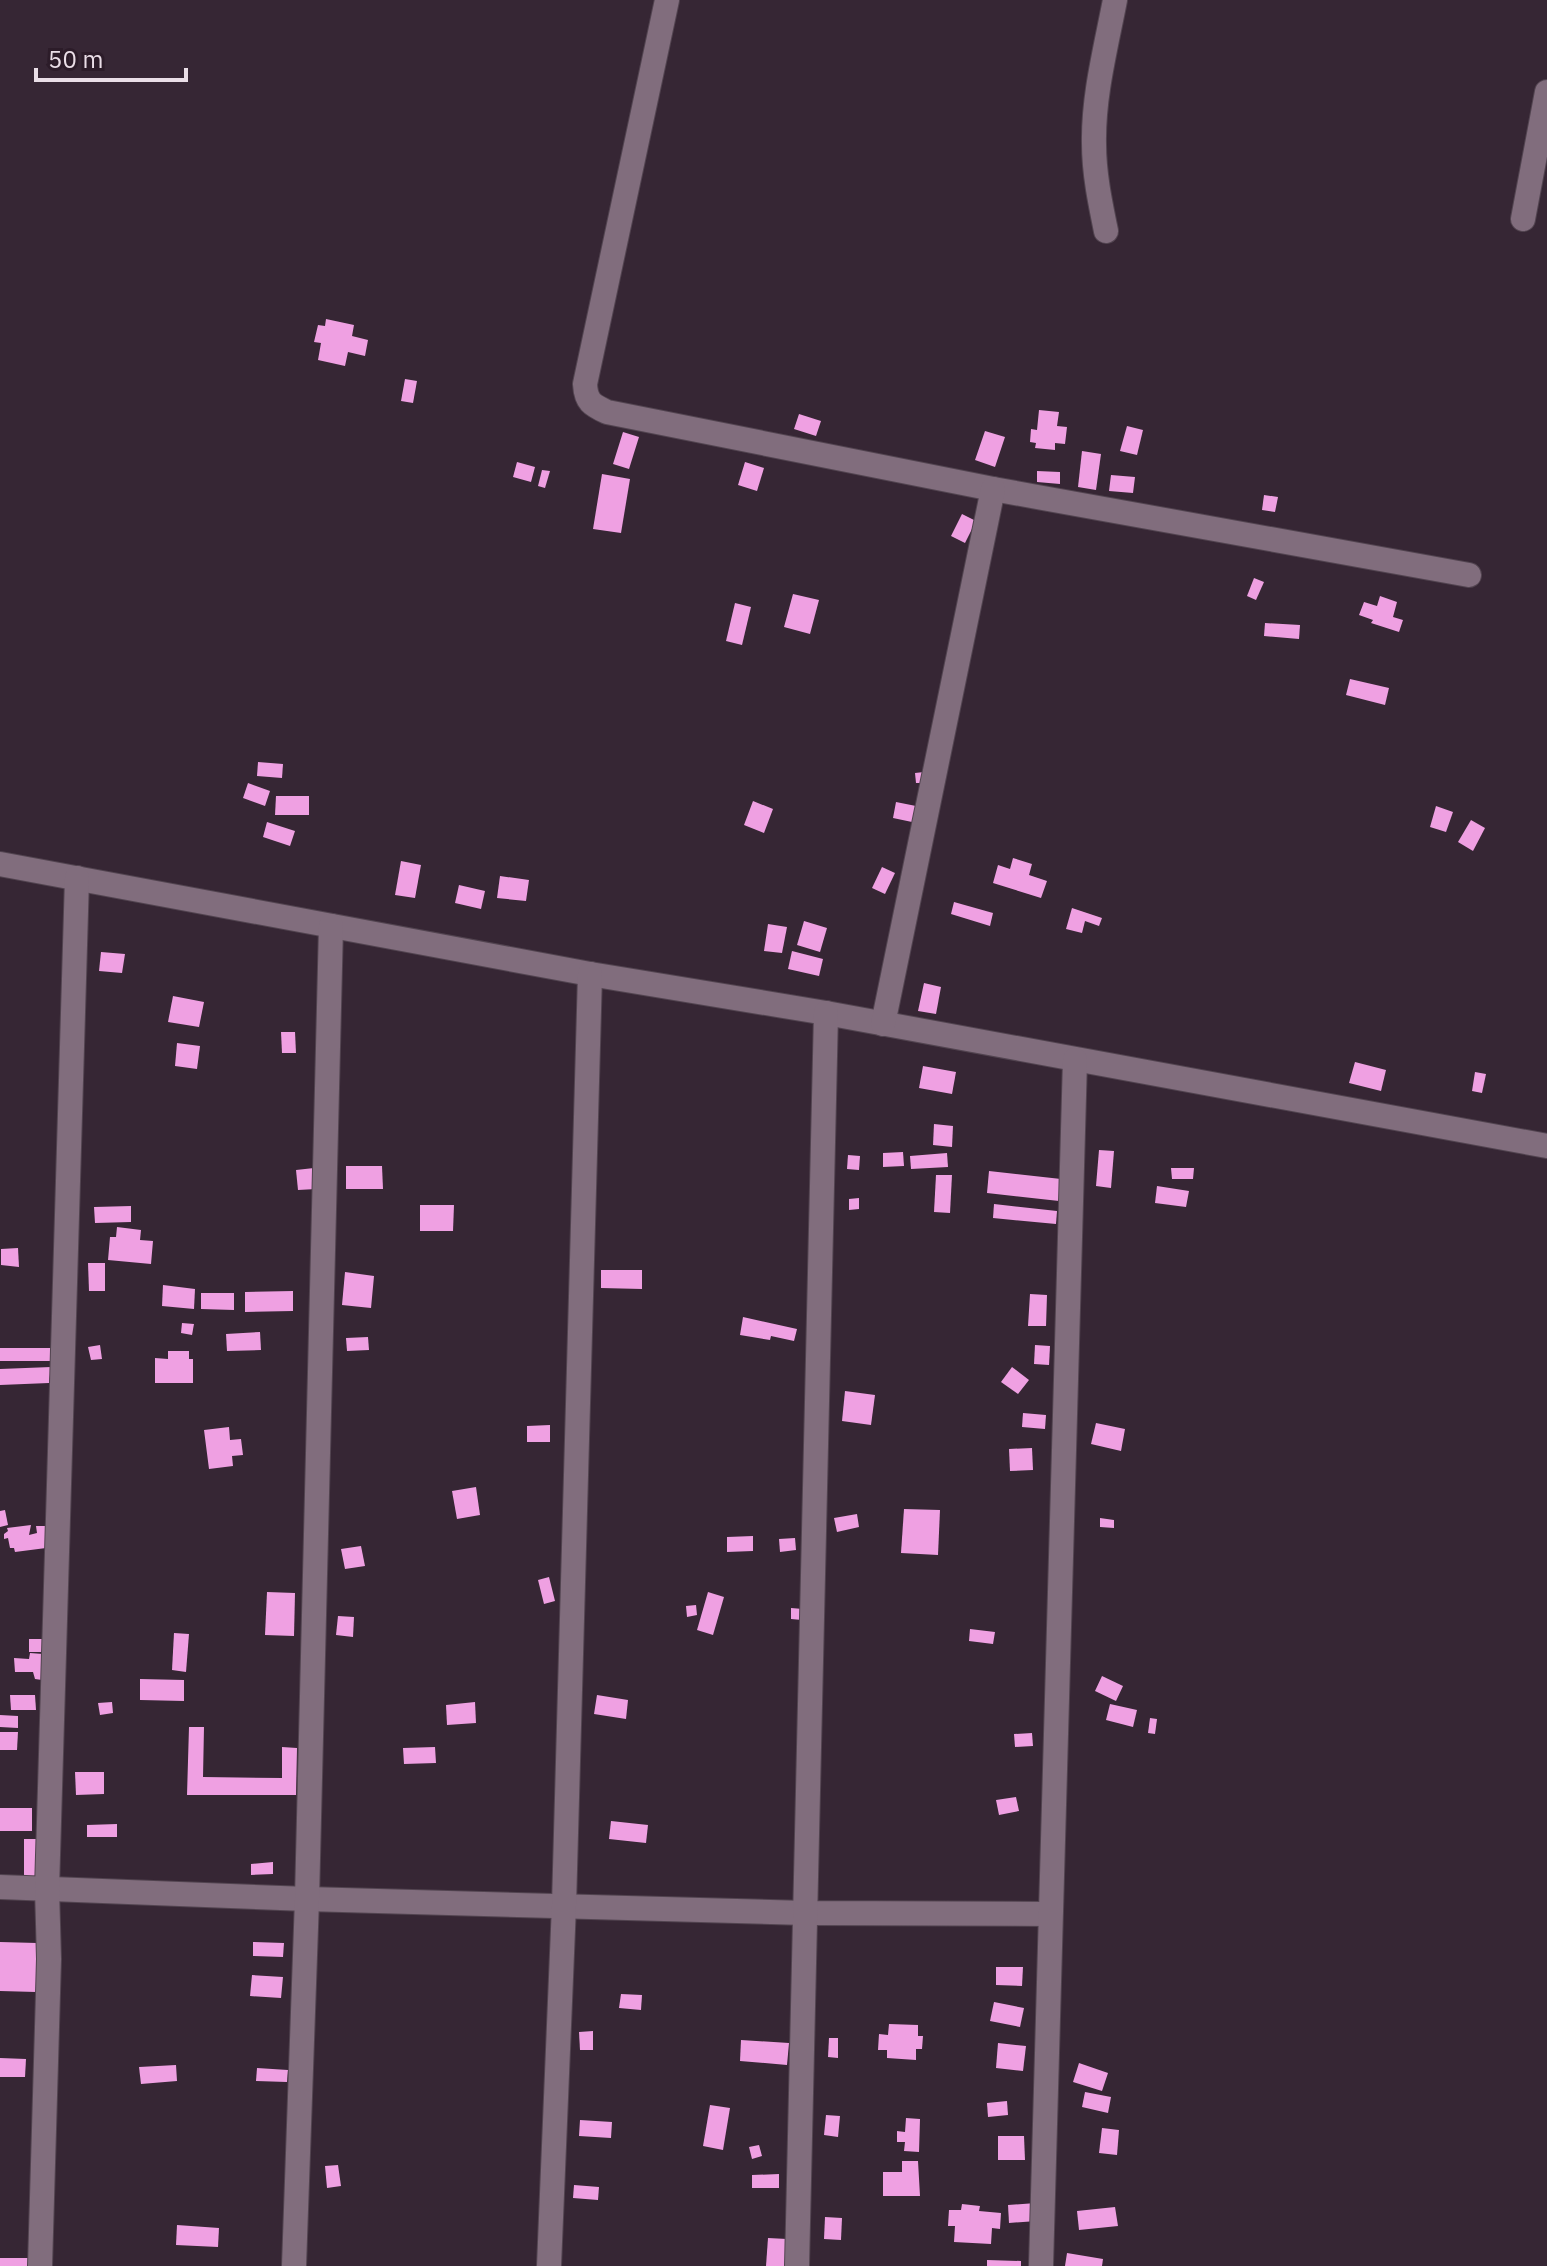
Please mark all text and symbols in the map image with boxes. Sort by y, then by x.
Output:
scale bar [36,32,186,82]
text: 50 m [48,43,103,75]

